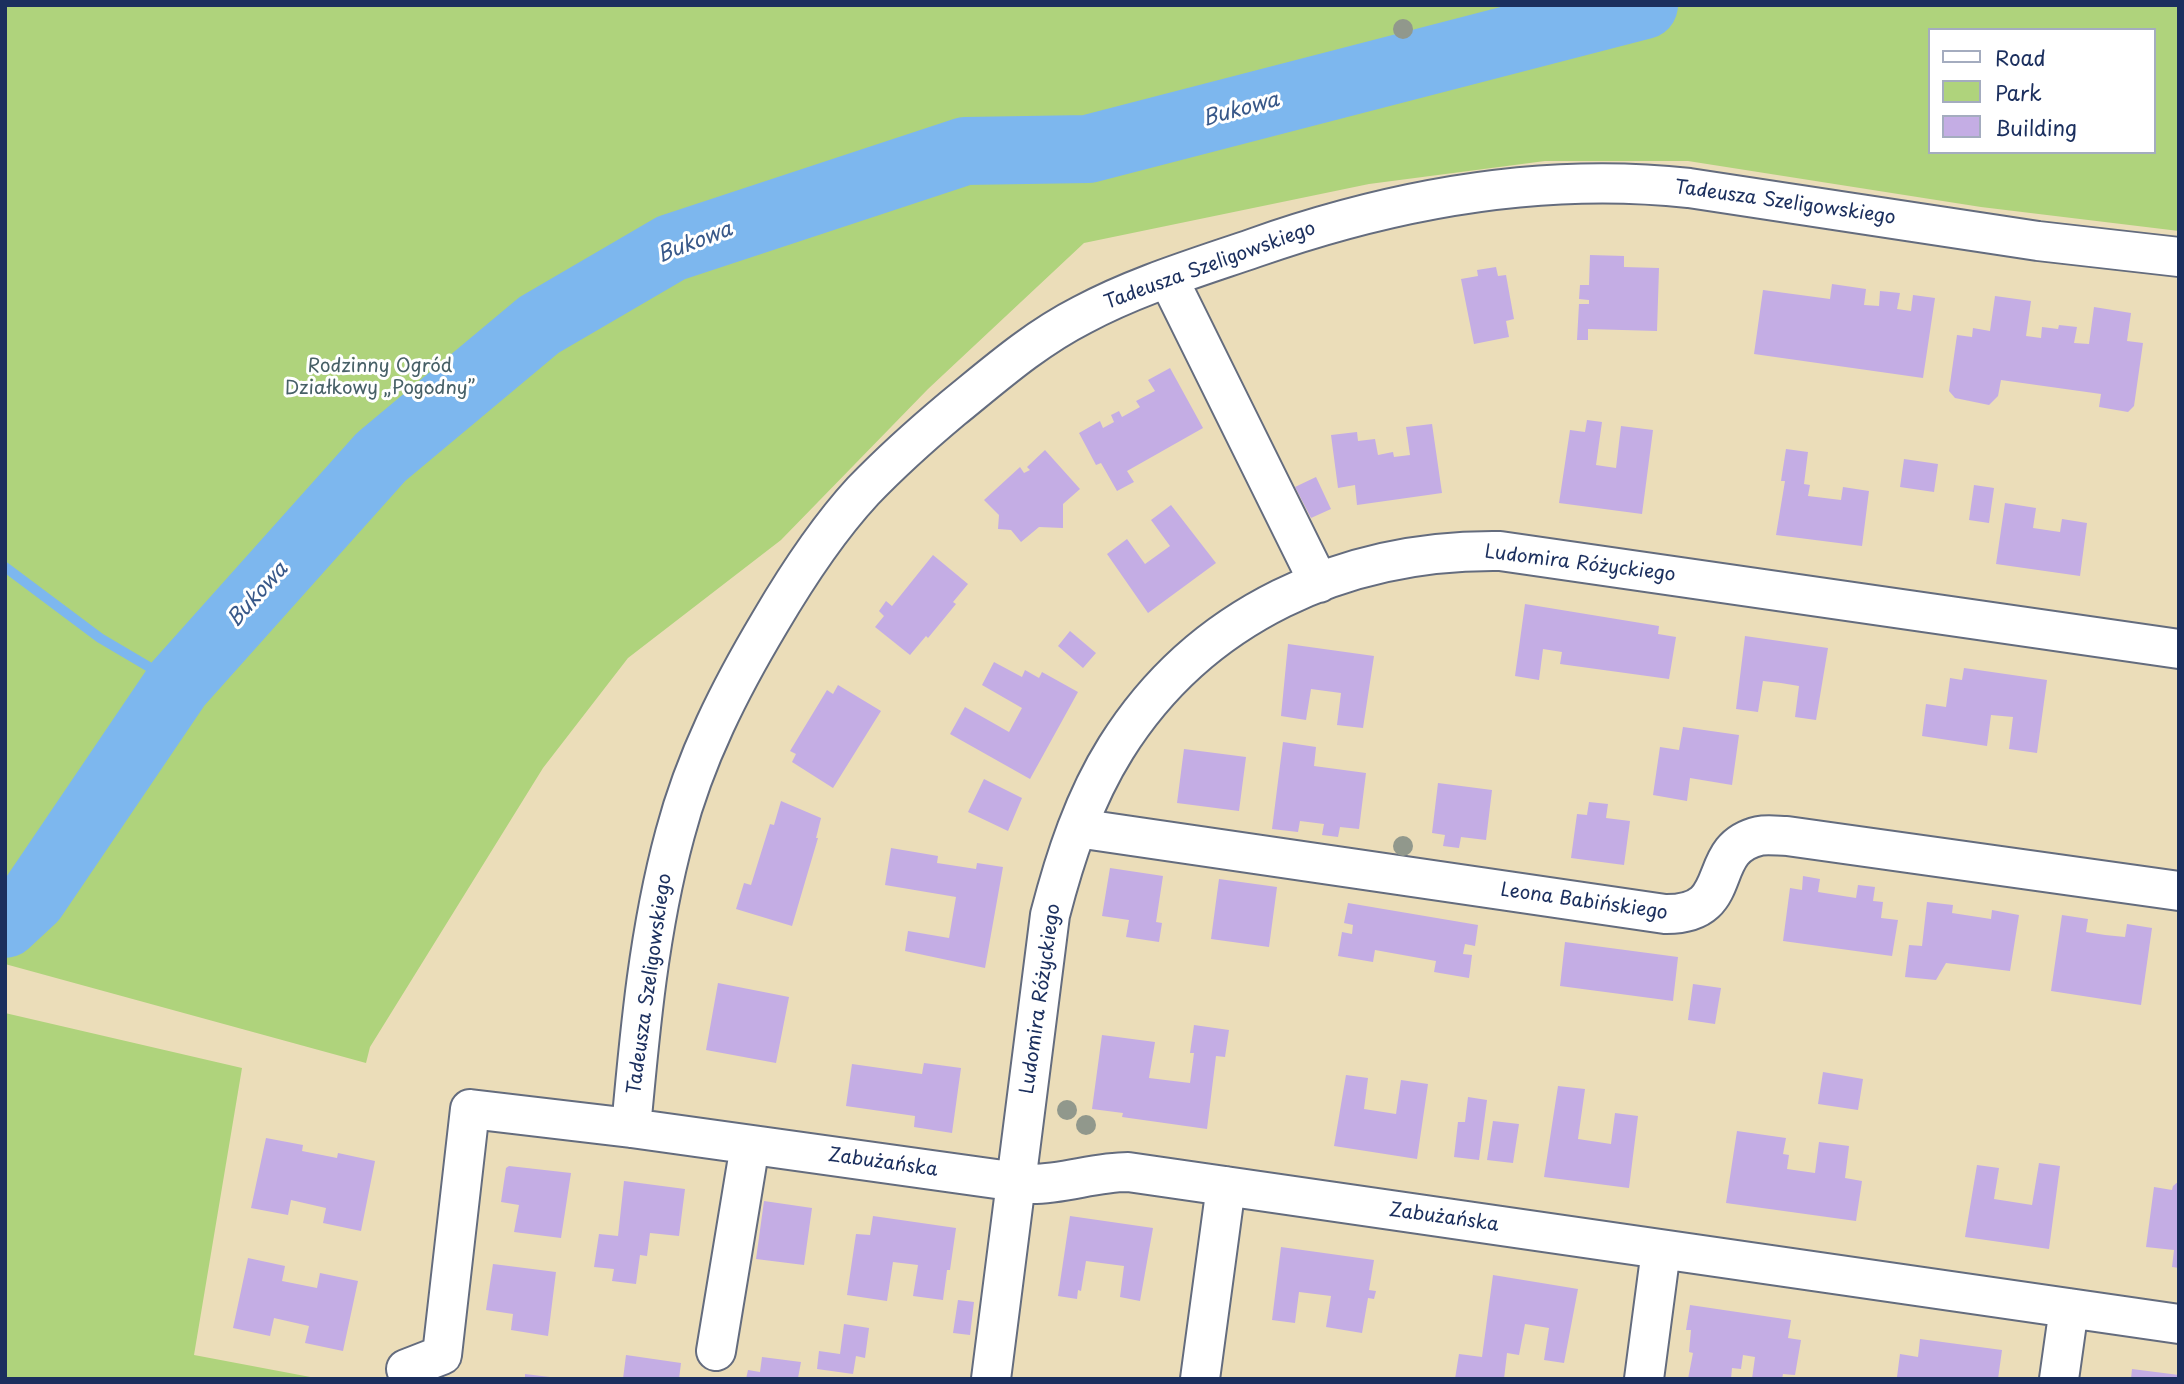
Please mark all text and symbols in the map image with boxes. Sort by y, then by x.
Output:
legend [1928,28,2156,154]
text: Road [1995,41,2046,73]
text: Park [1995,76,2042,108]
water label: Bukowa [1200,88,1282,132]
text: Building [1995,111,2077,143]
street label: Tadeusza Szeligowskiego [1673,176,1897,230]
water label: Bukowa [654,217,736,269]
street label: Tadeusza Szeligowskiego [1101,217,1319,315]
park label: Rodzinny Ogród Działkowy „Pogodny” [285,356,475,400]
street label: Ludomira Różyckiego [1483,541,1677,587]
water label: Bukowa [223,558,293,632]
street label: Tadeusza Szeligowskiego [623,872,677,1096]
street label: Leona Babińskiego [1499,879,1669,925]
street label: Ludomira Różyckiego [1016,902,1066,1096]
street label: Zabużańska [827,1144,939,1182]
street label: Zabużańska [1388,1199,1500,1237]

